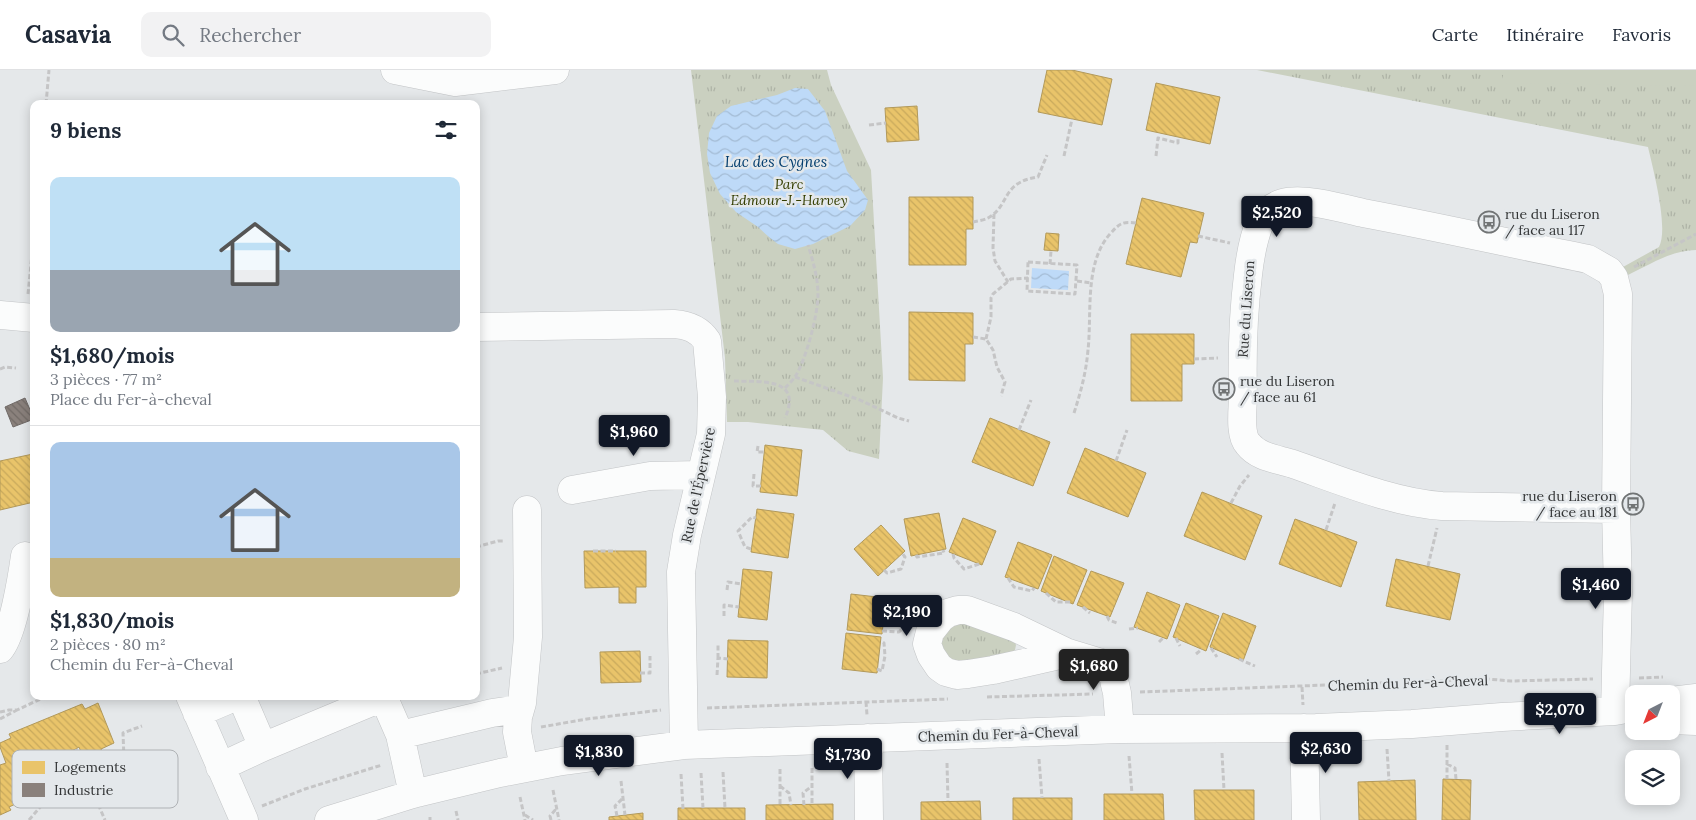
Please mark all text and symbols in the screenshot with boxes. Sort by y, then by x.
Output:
search box [141,12,491,57]
text: Casavia [25,19,111,50]
icon: search [159,21,187,49]
text: Rechercher [199,23,301,47]
text: Carte [1432,23,1478,46]
text: Itinéraire [1506,23,1584,46]
text: Favoris [1612,23,1671,46]
icon: filters [432,116,460,144]
text: 9 biens [50,117,121,144]
water label: Lac des Cygnes [725,152,827,171]
park label: Parc Edmour-J.-Harvey [730,175,848,209]
pin: $2,520 [1236,196,1318,238]
text: $2,520 [1252,202,1302,222]
place label: rue du Liseron / face au 117 [1505,205,1600,239]
icon: home [210,209,300,299]
bus stop icon: rue du Liseron / face au 117 [1477,210,1501,234]
street label: Rue du Liseron [1234,259,1258,358]
text: $1,680/mois [50,342,175,369]
text: 3 pièces · 77 m² [50,369,162,389]
place label: rue du Liseron / face au 61 [1240,372,1335,406]
bus stop icon: rue du Liseron / face au 61 [1212,377,1236,401]
text: Place du Fer-à-cheval [50,389,212,409]
pin: $1,960 [593,414,675,457]
text: $1,960 [610,421,658,441]
street label: Rue de l'Épervière [677,425,719,544]
icon: home [210,475,300,565]
place label: rue du Liseron / face au 181 [1522,487,1617,521]
bus stop icon: rue du Liseron / face au 181 [1621,492,1645,516]
pin: $1,460 [1555,568,1637,610]
text: $1,460 [1572,574,1620,594]
pin: $2,190 [866,594,948,637]
text: $2,190 [883,601,931,621]
text: $1,830/mois [50,607,174,634]
text: 2 pièces · 80 m² [50,634,166,654]
pin: $1,680 [1053,648,1135,691]
text: Chemin du Fer-à-Cheval [50,654,233,674]
text: $1,680 [1070,655,1118,675]
street label: Chemin du Fer-à-Cheval [1328,671,1489,695]
north arrow [1625,685,1680,740]
map controls [1625,685,1680,805]
pin: $2,070 [1519,692,1601,735]
text: $2,070 [1535,699,1585,719]
street label: Chemin du Fer-à-Cheval [918,722,1079,746]
pin: $2,630 [1285,732,1367,774]
pin: $1,830 [558,734,640,777]
pin: $1,730 [807,738,889,780]
text: $2,630 [1301,738,1351,758]
text: $1,830 [575,741,623,761]
text: $1,730 [825,744,871,764]
legend [12,750,178,808]
button: layers [1625,750,1680,805]
text: Logements [54,758,126,776]
text: Industrie [54,781,114,799]

